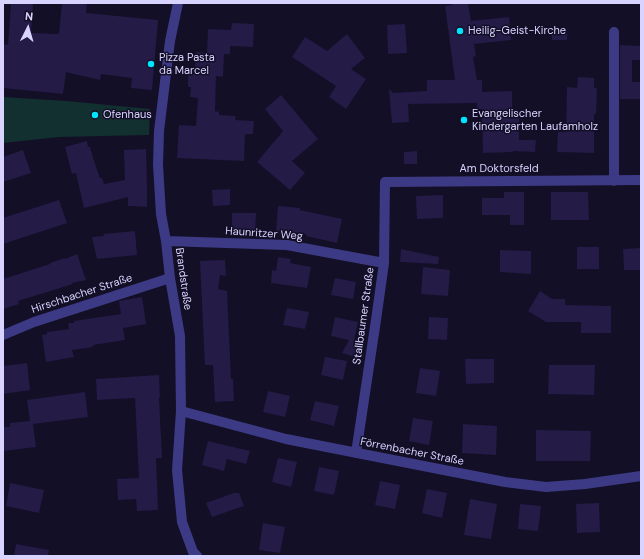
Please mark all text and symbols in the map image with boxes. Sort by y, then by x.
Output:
north arrow [8,8,48,48]
text: N [24,9,34,23]
place label: Heilig-Geist-Kirche [468,24,566,38]
marker: Heilig-Geist-Kirche [455,26,465,36]
place label: Pizza Pasta da Marcel [159,51,215,77]
marker: Pizza Pasta da Marcel [146,59,156,69]
place label: Evangelischer Kindergarten Laufamholz [472,107,598,133]
place label: Ofenhaus [103,108,152,122]
marker: Ofenhaus [90,110,100,120]
marker: Evangelischer Kindergarten Laufamholz [459,115,469,125]
street label: Am Doktorsfeld [459,162,539,176]
street label: Haunritzer Weg [225,225,303,243]
street label: Brandstraße [172,247,194,311]
street label: Stallbaumer Straße [351,267,377,365]
street label: Hirschbacher Straße [30,271,134,317]
street label: Förrenbacher Straße [359,435,465,469]

